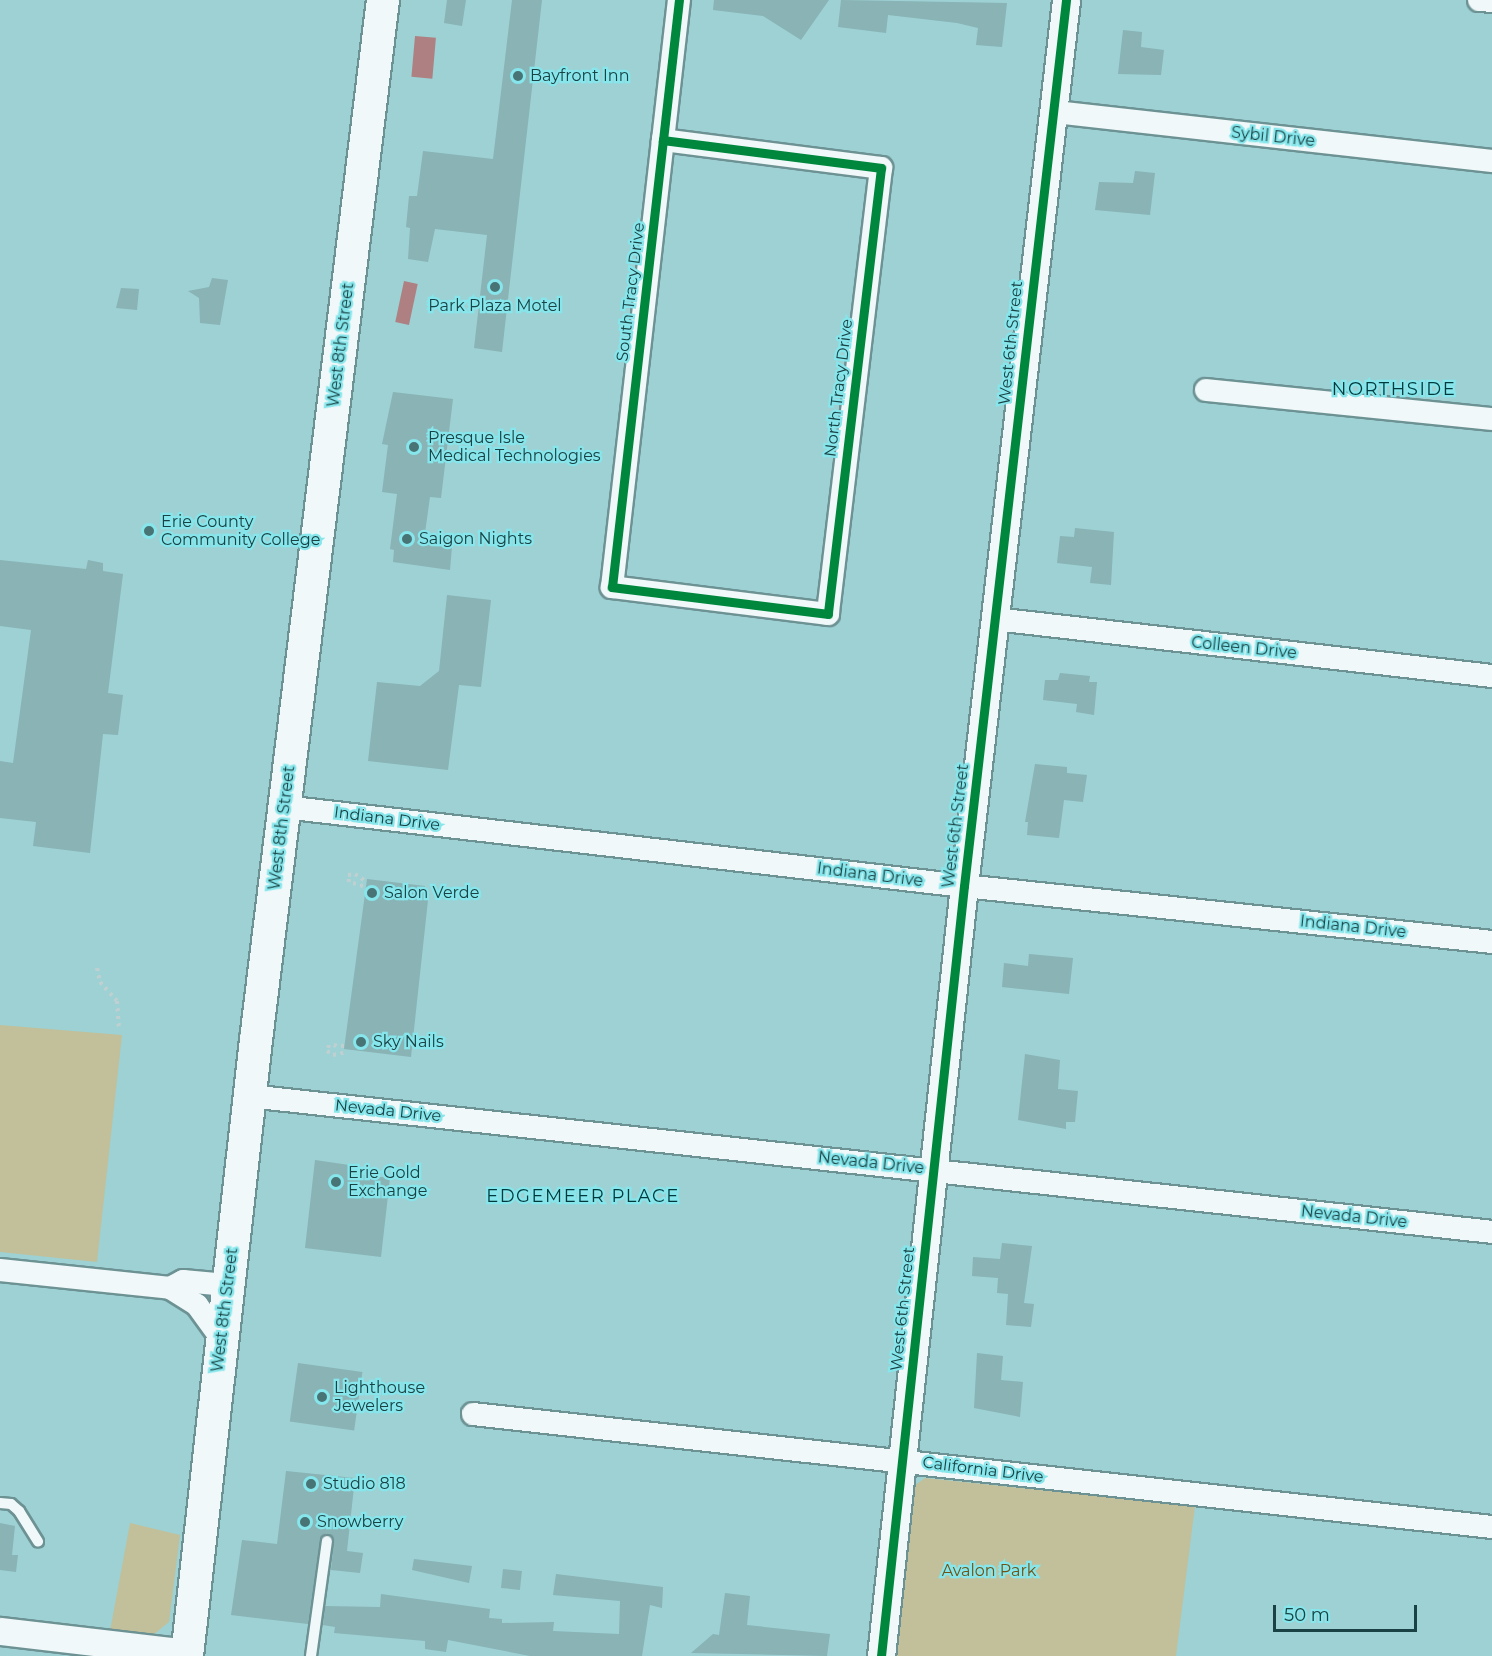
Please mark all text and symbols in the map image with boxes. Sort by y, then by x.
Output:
place label: Bayfront Inn [530,66,630,86]
marker: Bayfront Inn [511,69,525,83]
street label: Sybil Drive [1230,123,1316,151]
street label: South Tracy Drive [613,221,649,363]
marker: Park Plaza Motel [488,280,502,294]
street label: West 6th Street [995,280,1027,406]
street label: West 8th Street [324,282,358,408]
place label: Park Plaza Motel [428,296,562,316]
street label: North Tracy Drive [821,318,857,458]
district label: NORTHSIDE [1332,378,1456,400]
place label: Presque Isle Medical Technologies [428,428,601,466]
marker: Presque Isle Medical Technologies [405,438,423,456]
place label: Erie County Community College [161,512,320,550]
marker: Erie County Community College [142,524,156,538]
place label: Saigon Nights [419,529,532,549]
marker: Saigon Nights [400,532,414,546]
street label: Colleen Drive [1190,633,1298,663]
street label: West 6th Street [939,763,973,889]
street label: West 8th Street [265,765,299,891]
street label: Indiana Drive [333,803,441,835]
street label: Indiana Drive [816,859,924,891]
place label: Salon Verde [384,883,479,903]
marker: Salon Verde [365,886,379,900]
street label: Indiana Drive [1299,912,1407,942]
place label: Sky Nails [373,1032,444,1052]
marker: Sky Nails [354,1035,368,1049]
street label: Nevada Drive [334,1096,442,1126]
street label: Nevada Drive [817,1148,925,1178]
place label: Erie Gold Exchange [348,1163,427,1201]
marker: Erie Gold Exchange [329,1175,343,1189]
district label: EDGEMEER PLACE [486,1185,680,1207]
street label: Nevada Drive [1300,1202,1408,1232]
street label: West 6th Street [887,1246,919,1372]
street label: West 8th Street [208,1247,242,1373]
place label: Lighthouse Jewelers [334,1378,425,1416]
marker: Lighthouse Jewelers [315,1390,329,1404]
street label: California Drive [922,1453,1044,1487]
place label: Studio 818 [323,1474,406,1494]
marker: Studio 818 [304,1477,318,1491]
place label: Snowberry [317,1512,403,1532]
marker: Snowberry [298,1515,312,1529]
park label: Avalon Park [942,1561,1036,1581]
scale bar [1276,1593,1420,1631]
text: 50 m [1284,1604,1330,1626]

